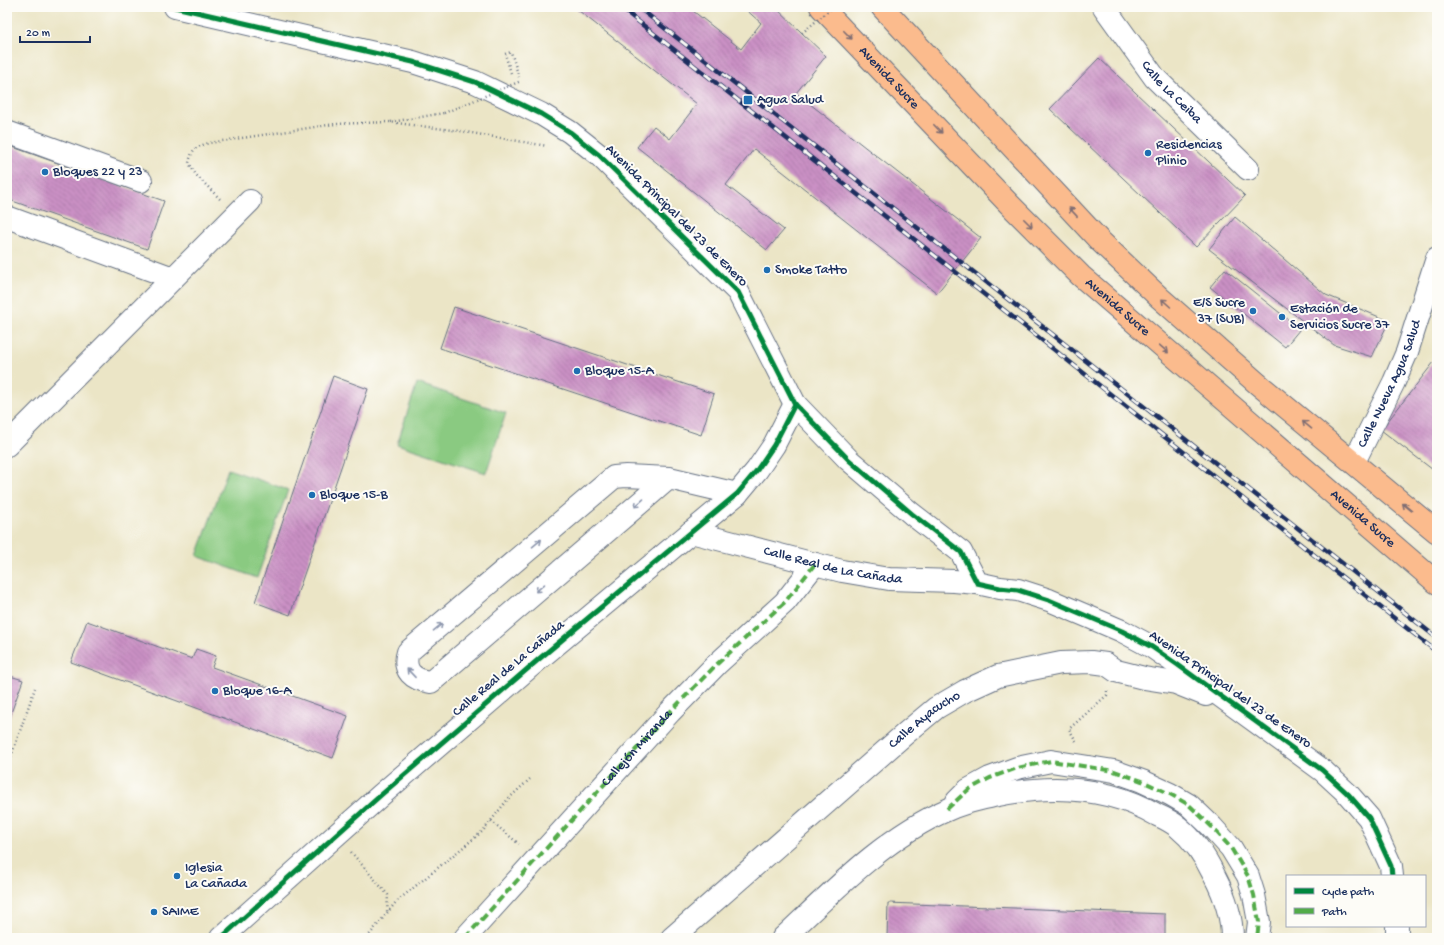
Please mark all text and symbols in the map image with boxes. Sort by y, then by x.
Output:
scale bar [20,18,90,44]
text: 20 m [26,27,51,41]
one-way arrow [843,30,853,40]
street label: Avenida Sucre [855,43,923,114]
street label: Calle La Ceiba [1137,58,1206,128]
place label: Agua Salud [757,92,825,109]
marker: Agua Salud [742,94,754,106]
one-way arrow [933,124,943,134]
place label: Residencias Plinio [1155,137,1222,170]
street label: Avenida Principal del 23 de Enero [601,141,751,291]
marker: Residencias Plinio [1143,148,1153,158]
place label: Bloques 22 y 23 [52,164,143,181]
marker: Bloques 22 y 23 [40,167,50,177]
one-way arrow [1068,207,1078,217]
one-way arrow [1023,218,1033,228]
place label: Smoke Tatto [775,262,847,279]
marker: Smoke Tatto [762,265,772,275]
street label: Avenida Sucre [1081,274,1154,341]
place label: E/S Sucre 37 (SUB) [1193,295,1246,328]
one-way arrow [1161,299,1171,308]
place label: Estación de Servicios Sucre 37 [1290,301,1390,334]
marker: E/S Sucre 37 (SUB) [1248,306,1258,316]
marker: Estación de Servicios Sucre 37 [1277,312,1287,322]
street label: Calle Nueva Agua Salud [1354,316,1426,451]
one-way arrow [1159,344,1169,353]
place label: Bloque 15-A [584,363,654,380]
marker: Bloque 15-A [572,366,582,376]
one-way arrow [1301,420,1312,429]
street label: Avenida Sucre [1326,486,1399,552]
place label: Bloque 15-B [319,487,388,504]
marker: Bloque 15-B [307,490,317,500]
one-way arrow [634,499,644,508]
one-way arrow [1402,503,1413,512]
one-way arrow [531,538,542,547]
street label: Calle Real de La Cañada [762,543,904,588]
one-way arrow [536,583,546,592]
street label: Calle Real de La Cañada [449,616,570,721]
one-way arrow [432,623,442,632]
street label: Avenida Principal del 23 de Enero [1145,627,1315,753]
one-way arrow [407,668,416,678]
place label: Bloque 16-A [222,683,292,700]
marker: Bloque 16-A [210,686,220,696]
street label: Calle Ayacucho [885,687,963,753]
street label: Callejón Miranda [598,705,677,790]
place label: Iglesia La Cañada [185,860,248,893]
marker: Iglesia La Cañada [172,871,182,881]
legend [1286,875,1426,927]
text: Cycle path [1322,886,1375,900]
place label: SAIME [162,904,200,921]
text: Path [1321,906,1347,920]
marker: SAIME [149,907,159,917]

